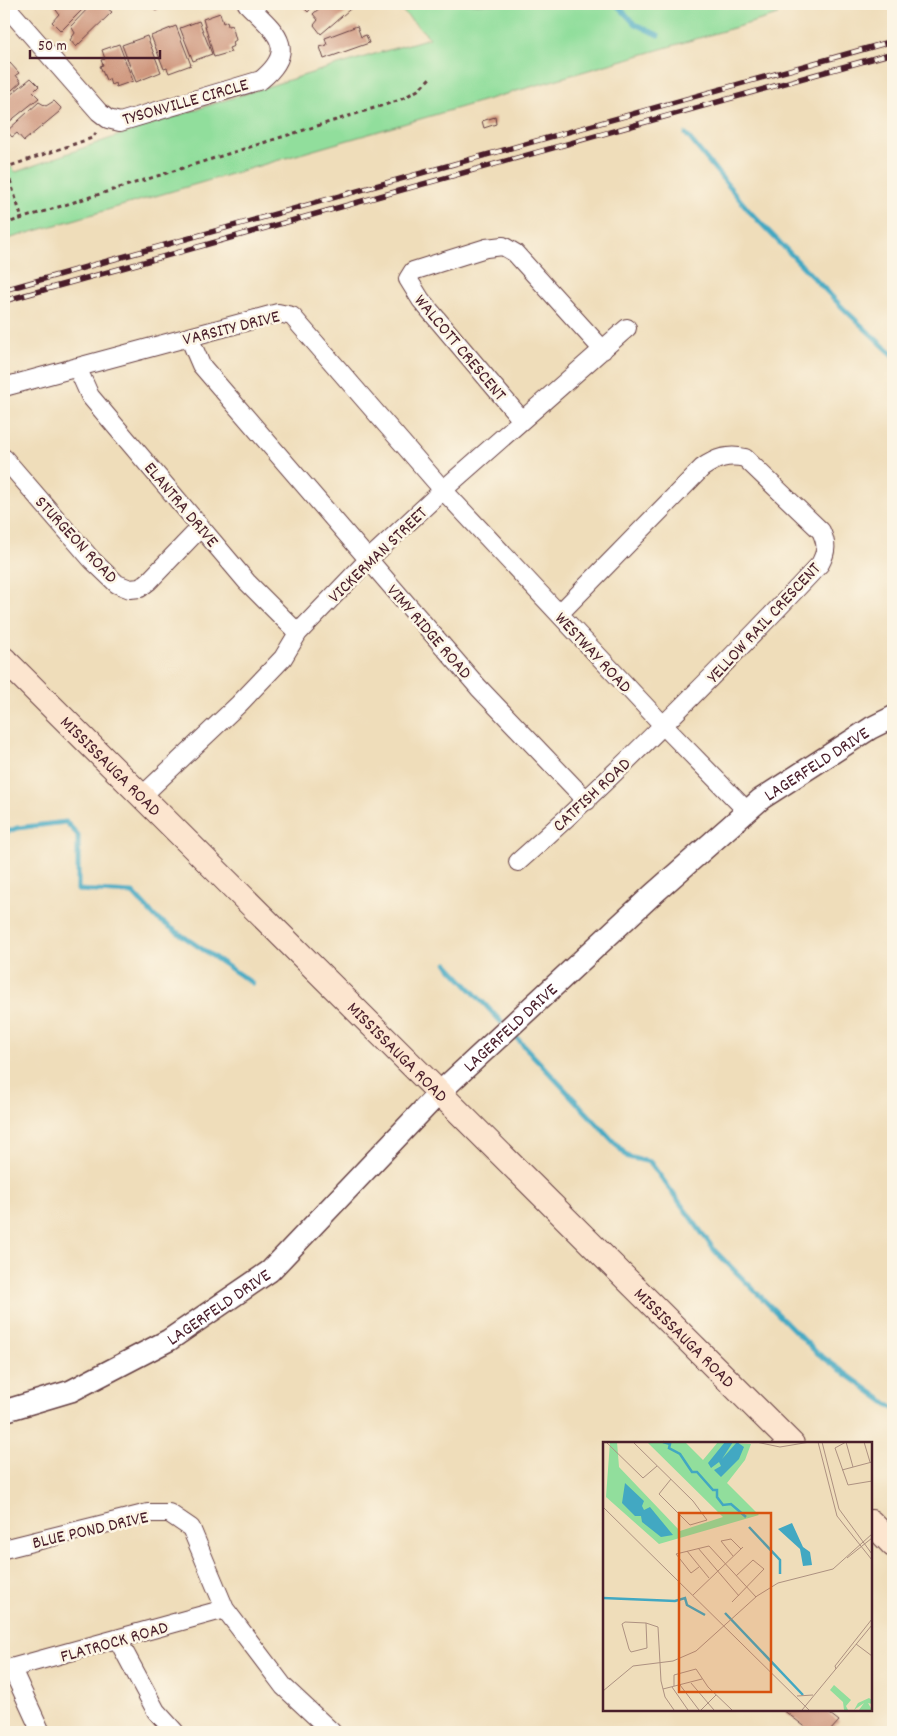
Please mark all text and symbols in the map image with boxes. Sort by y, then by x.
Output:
scale bar [30,28,160,60]
text: 50 m [38,36,67,58]
street label: TYSONVILLE CIRCLE [120,73,252,133]
street label: WALCOTT CRESCENT [407,290,511,407]
street label: VARSITY DRIVE [180,305,283,354]
street label: ELANTRA DRIVE [137,457,223,554]
street label: STURGEON ROAD [28,491,122,590]
street label: VICKERMAN STREET [324,502,434,610]
street label: YELLOW RAIL CRESCENT [702,558,827,690]
street label: VIMY RIDGE ROAD [380,580,476,686]
street label: WESTWAY ROAD [548,608,636,700]
street label: MISSISSAUGA ROAD [53,711,165,823]
street label: LAGERFELD DRIVE [760,722,875,809]
street label: CATFISH ROAD [548,753,637,839]
street label: LAGERFELD DRIVE [459,979,564,1079]
street label: MISSISSAUGA ROAD [340,997,452,1109]
street label: LAGERFELD DRIVE [163,1264,277,1353]
street label: MISSISSAUGA ROAD [627,1283,739,1395]
inset map [603,1442,872,1711]
street label: BLUE POND DRIVE [30,1506,151,1557]
street label: FLATROCK ROAD [58,1616,172,1671]

